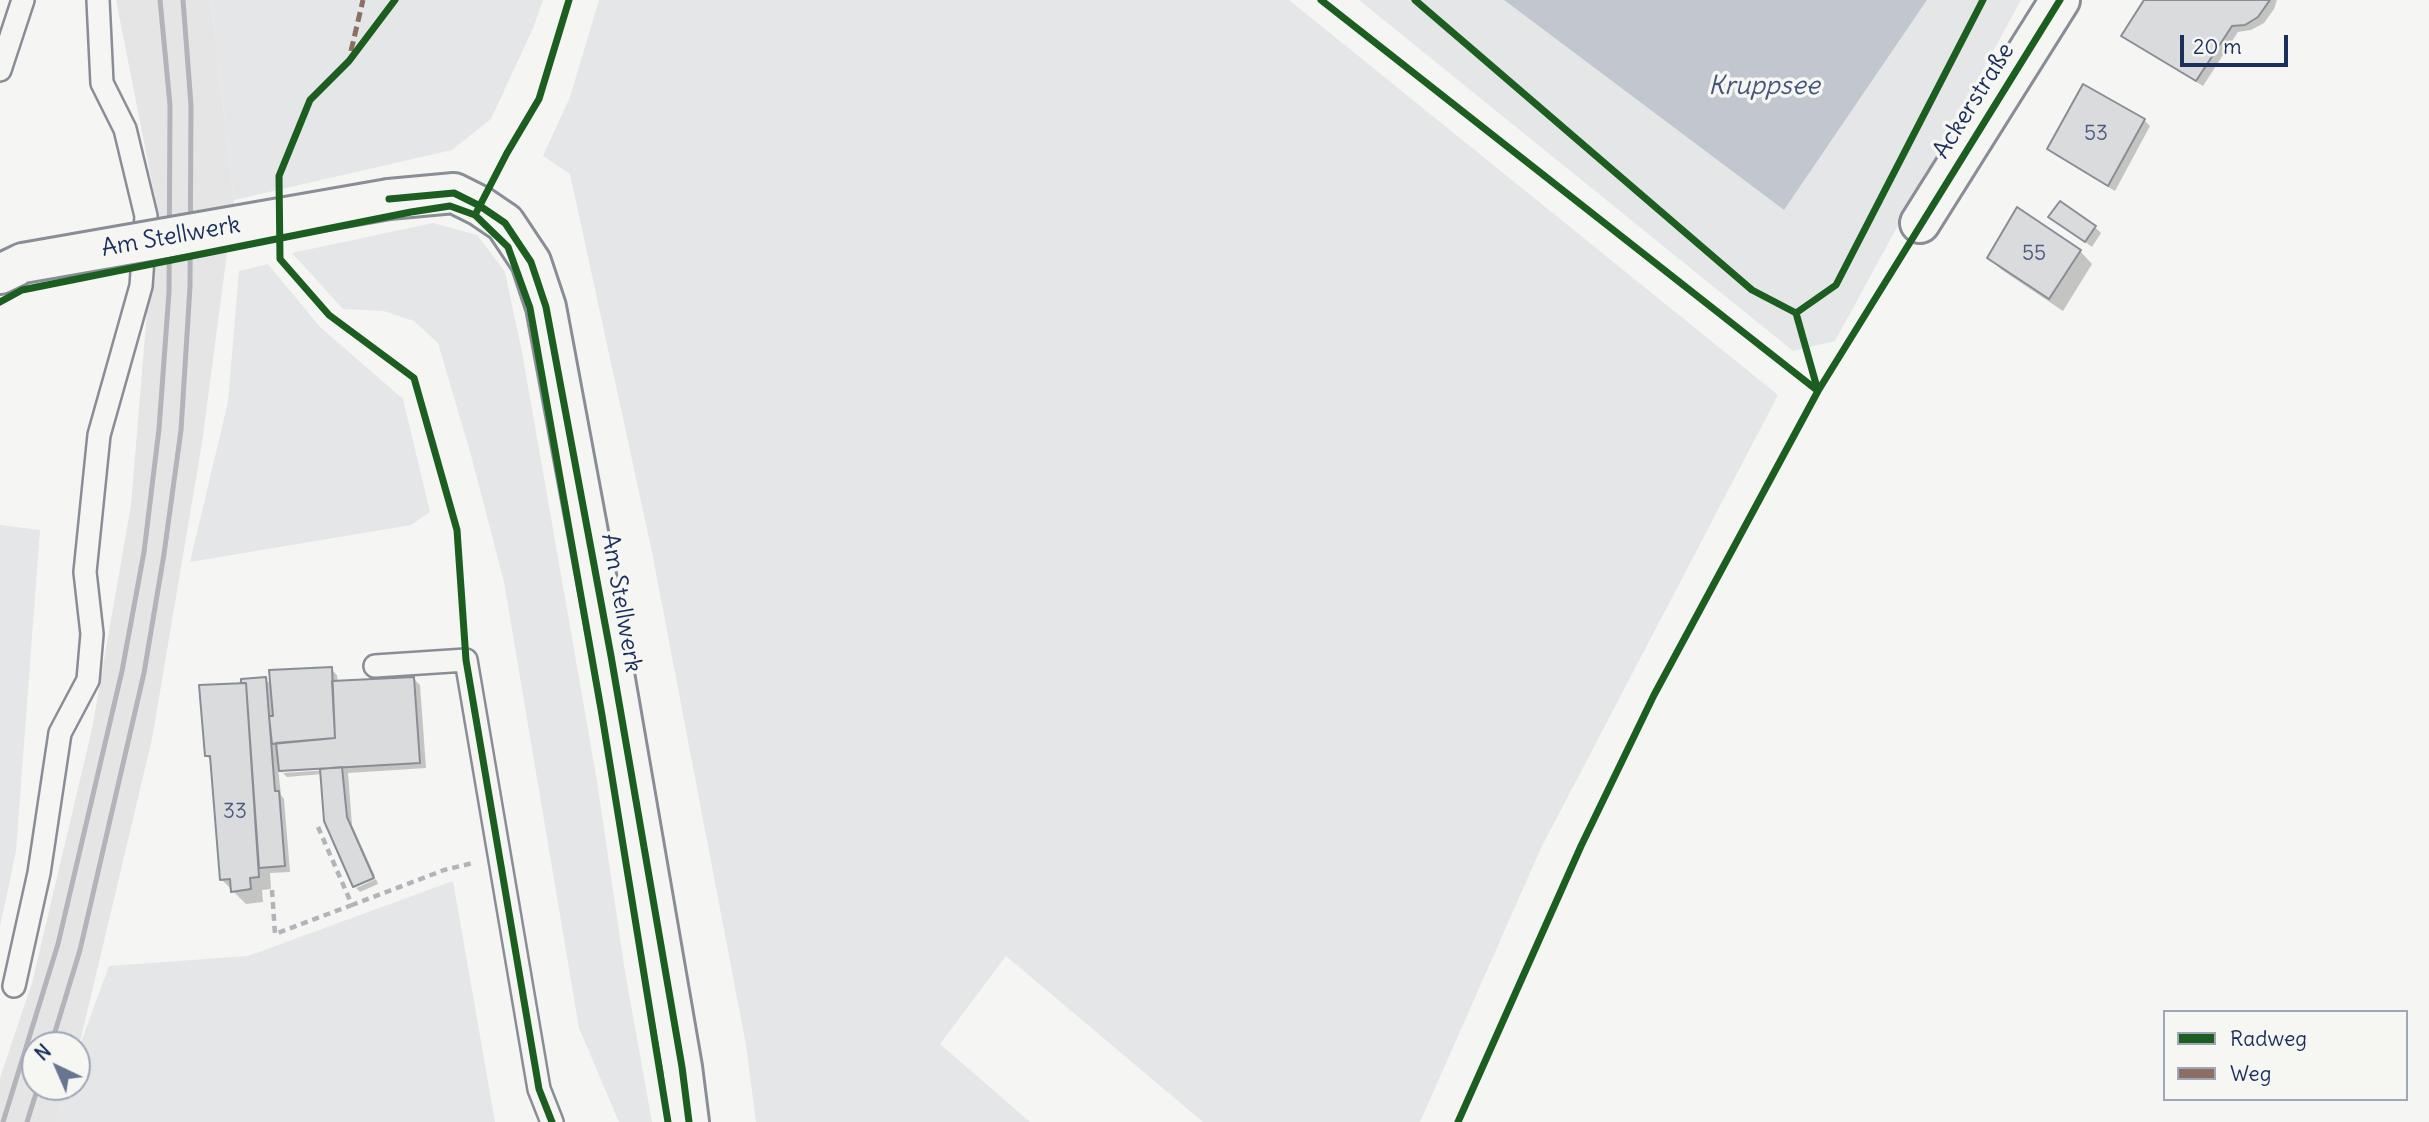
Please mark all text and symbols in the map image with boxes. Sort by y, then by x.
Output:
scale bar [2184,21,2292,65]
text: 20 m [2193,33,2242,60]
street label: Ackerstraße [1927,38,2021,164]
water label: Kruppsee [1708,71,1820,103]
house number: 53 [2084,121,2108,147]
street label: Am Stellwerk [99,211,243,263]
house number: 55 [2022,241,2046,267]
street label: Am Stellwerk [595,531,647,675]
house number: 33 [223,799,247,825]
legend [2163,1010,2408,1101]
text: Radweg [2230,1025,2307,1052]
north arrow [21,1031,91,1101]
text: N [30,1039,56,1066]
text: Weg [2230,1060,2271,1087]

